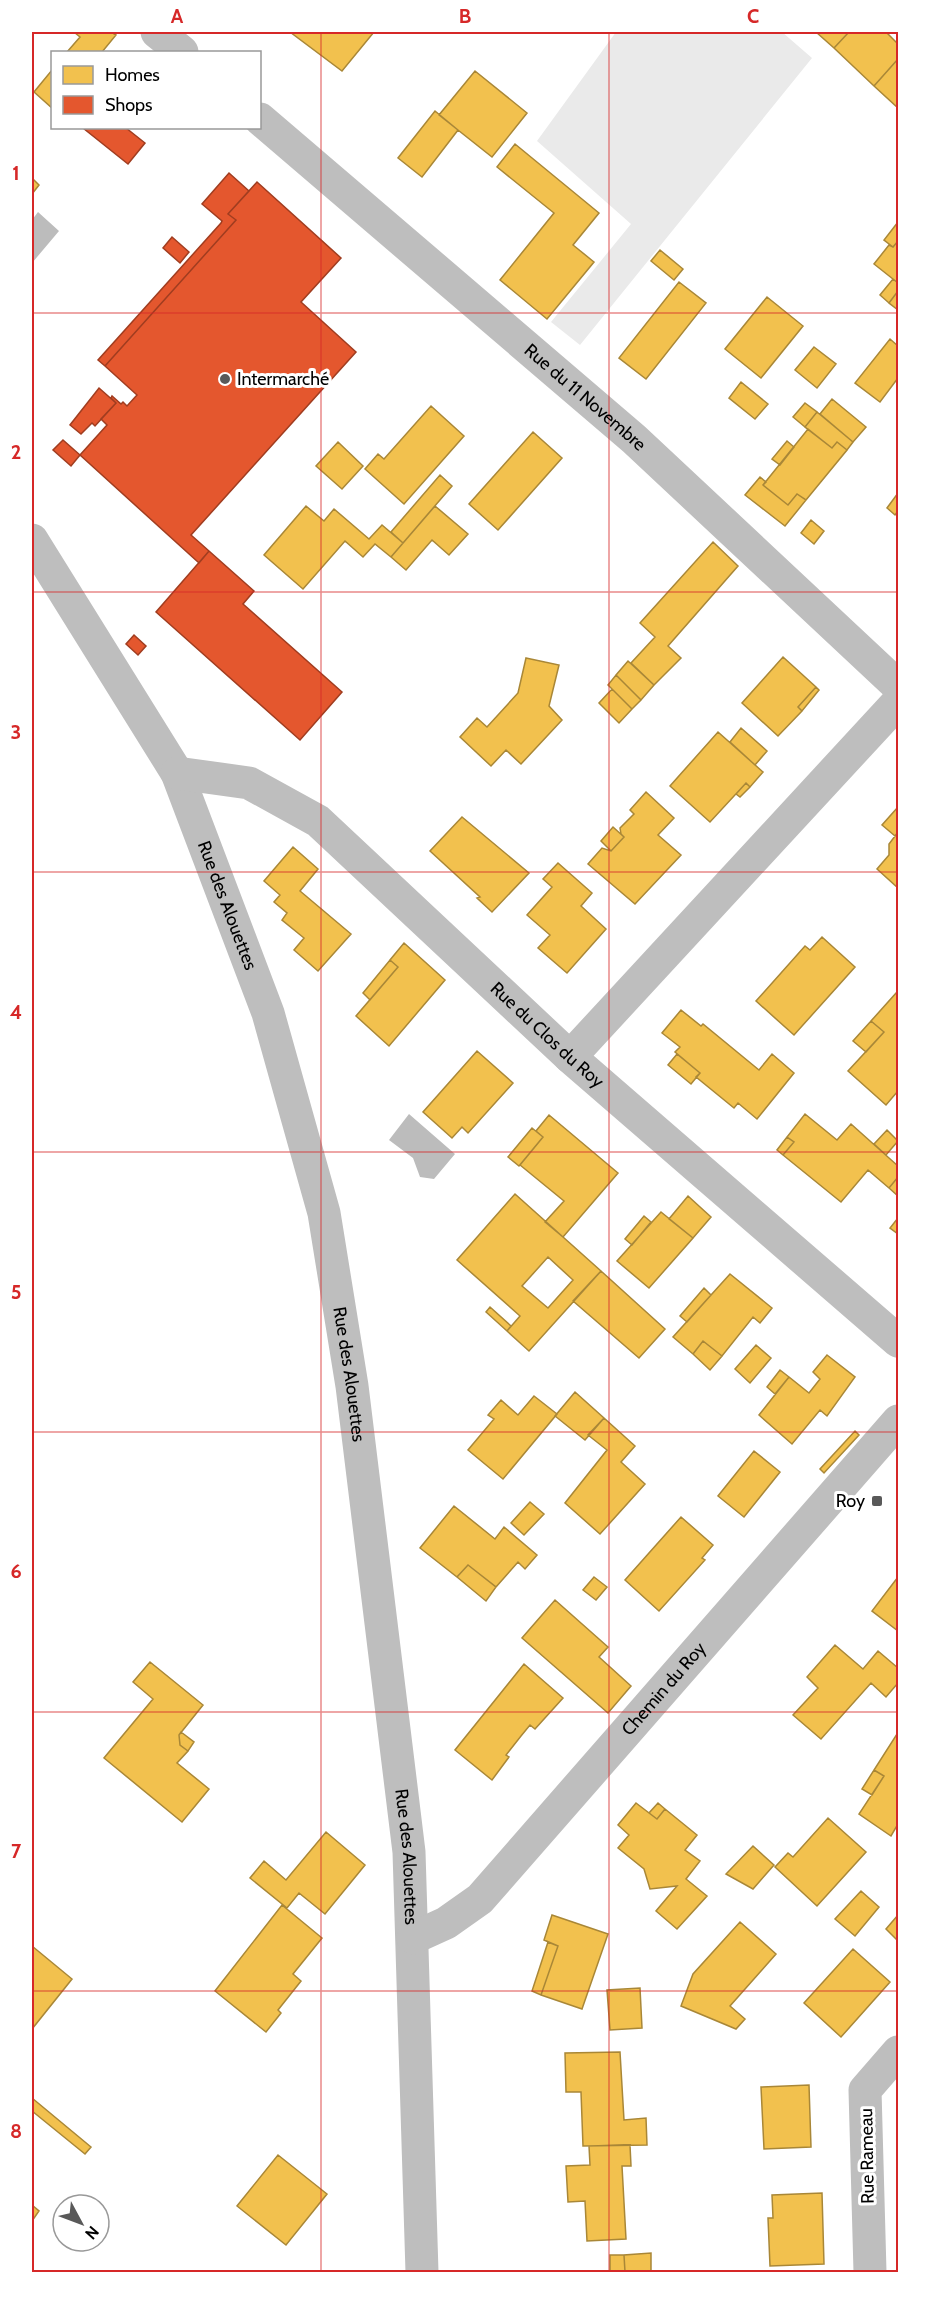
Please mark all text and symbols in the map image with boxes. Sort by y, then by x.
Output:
text: A [171,4,184,28]
text: B [459,4,471,28]
text: C [747,4,759,28]
legend [51,51,261,129]
text: Homes [105,64,160,86]
text: Shops [105,94,153,116]
text: 1 [12,161,20,185]
street label: Rue du 11 Novembre [520,339,651,456]
place label: Intermarché [237,368,329,390]
marker: Intermarché [218,372,232,386]
text: 2 [11,440,21,464]
text: 3 [11,720,21,744]
street label: Rue des Alouettes [193,838,262,973]
street label: Rue du Clos du Roy [486,977,609,1092]
text: 4 [10,1000,22,1024]
text: 5 [11,1280,21,1304]
street label: Rue des Alouettes [328,1305,370,1443]
place label: Roy [836,1490,865,1512]
marker: Roy [870,1494,884,1508]
text: 6 [10,1559,22,1583]
street label: Chemin du Roy [617,1638,710,1740]
street label: Rue des Alouettes [390,1787,422,1925]
text: 7 [11,1839,22,1863]
street label: Rue Rameau [855,2108,879,2204]
text: 8 [10,2119,22,2143]
north arrow [51,2193,111,2253]
text: N [81,2222,103,2243]

